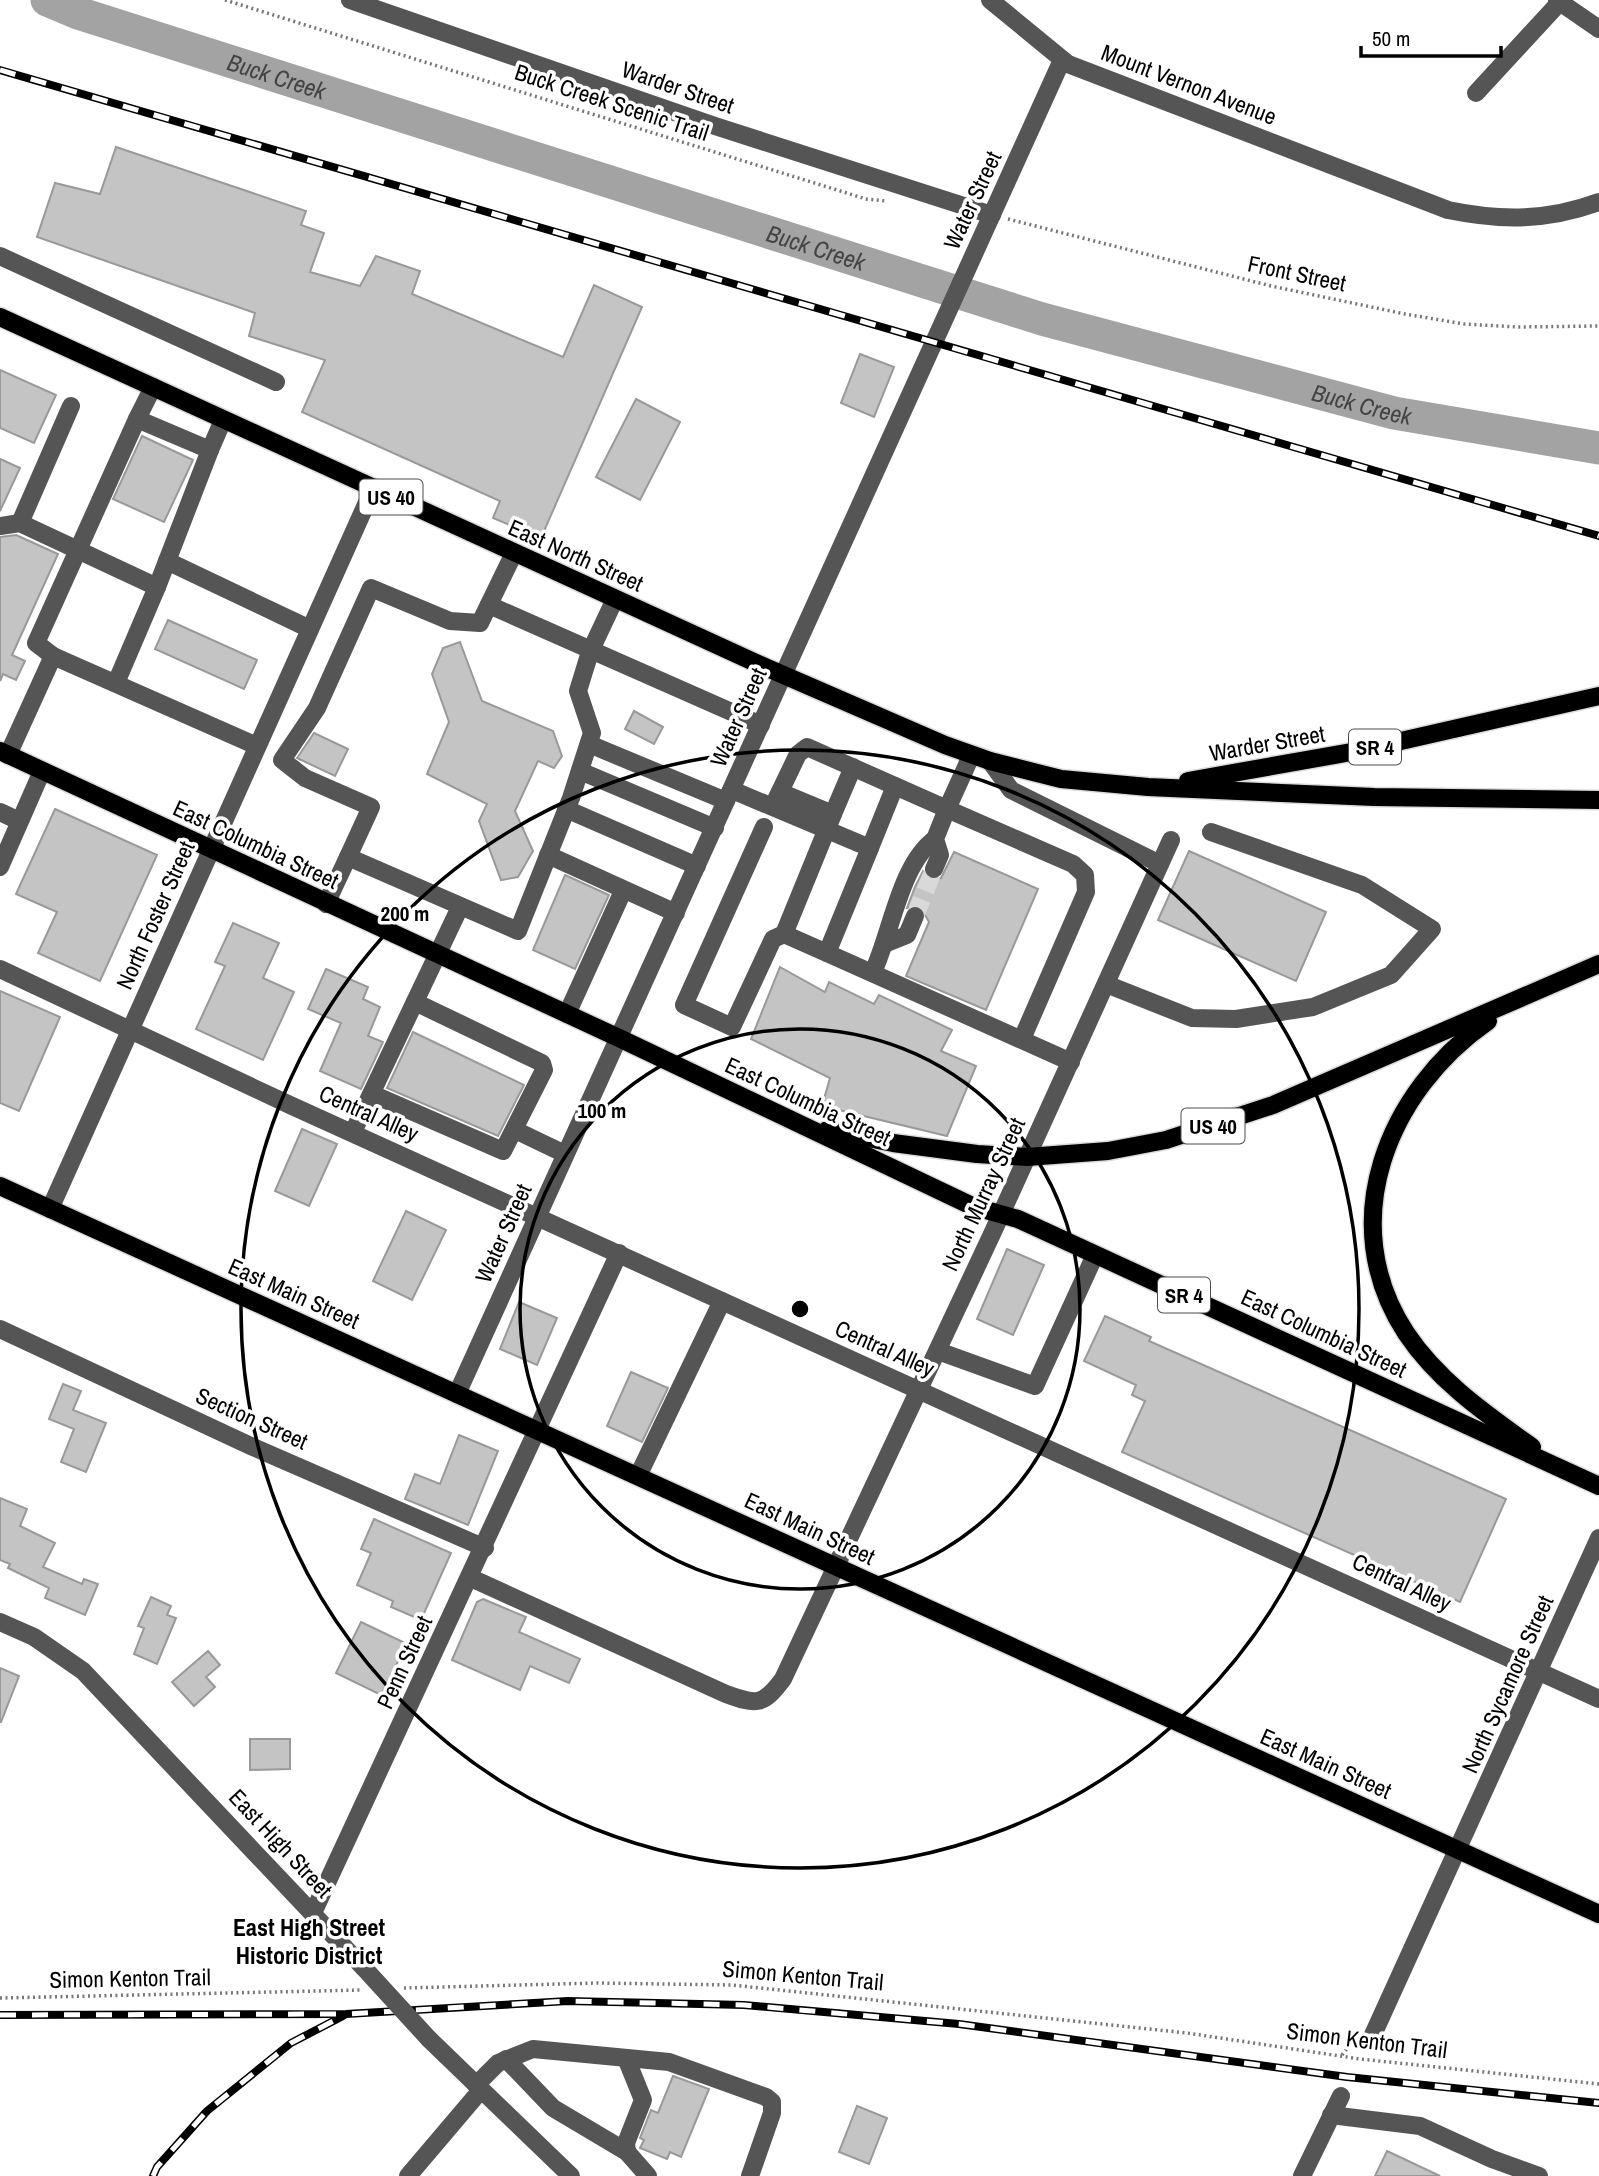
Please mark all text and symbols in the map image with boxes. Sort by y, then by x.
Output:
scale bar [1361,14,1501,58]
text: 50 m [1372,24,1410,53]
street label: Mount Vernon Avenue [1097,36,1281,132]
water label: Buck Creek [223,45,331,107]
street label: Warder Street [618,53,738,121]
street label: Buck Creek Scenic Trail [511,56,713,148]
street label: Water Street [936,146,1008,254]
water label: Buck Creek [763,217,871,278]
street label: Front Street [1245,247,1349,299]
water label: Buck Creek [1308,376,1415,432]
road number: US 40 [360,480,422,514]
street label: East North Street [504,511,648,599]
street label: Water Street [702,663,774,771]
street label: Warder Street [1207,718,1327,768]
road number: SR 4 [1349,730,1401,764]
street label: East Columbia Street [168,792,344,896]
street label: North Foster Street [108,836,202,994]
text: 200 m [381,899,429,928]
street label: East Columbia Street [720,1049,896,1153]
street label: Central Alley [314,1077,424,1149]
text: 100 m [578,1096,626,1125]
road number: US 40 [1182,1108,1244,1144]
street label: North Murray Street [934,1112,1032,1276]
street label: Water Street [467,1179,539,1287]
street label: East Main Street [224,1250,364,1336]
road number: SR 4 [1158,1278,1210,1312]
street label: East Columbia Street [1236,1281,1412,1385]
centre of rings [788,1297,812,1321]
street label: Central Alley [830,1312,940,1384]
street label: Section Street [191,1380,313,1456]
street label: East Main Street [740,1484,880,1572]
street label: Central Alley [1347,1546,1457,1619]
street label: North Sycamore Street [1454,1590,1560,1778]
street label: Penn Street [369,1610,439,1714]
street label: East Main Street [1256,1720,1396,1806]
street label: East High Street [222,1782,340,1904]
district label: East High Street Historic District [233,1911,385,1971]
street label: Simon Kenton Trail [721,1953,885,1997]
street label: Simon Kenton Trail [49,1961,211,1995]
street label: Simon Kenton Trail [1285,2015,1449,2065]

